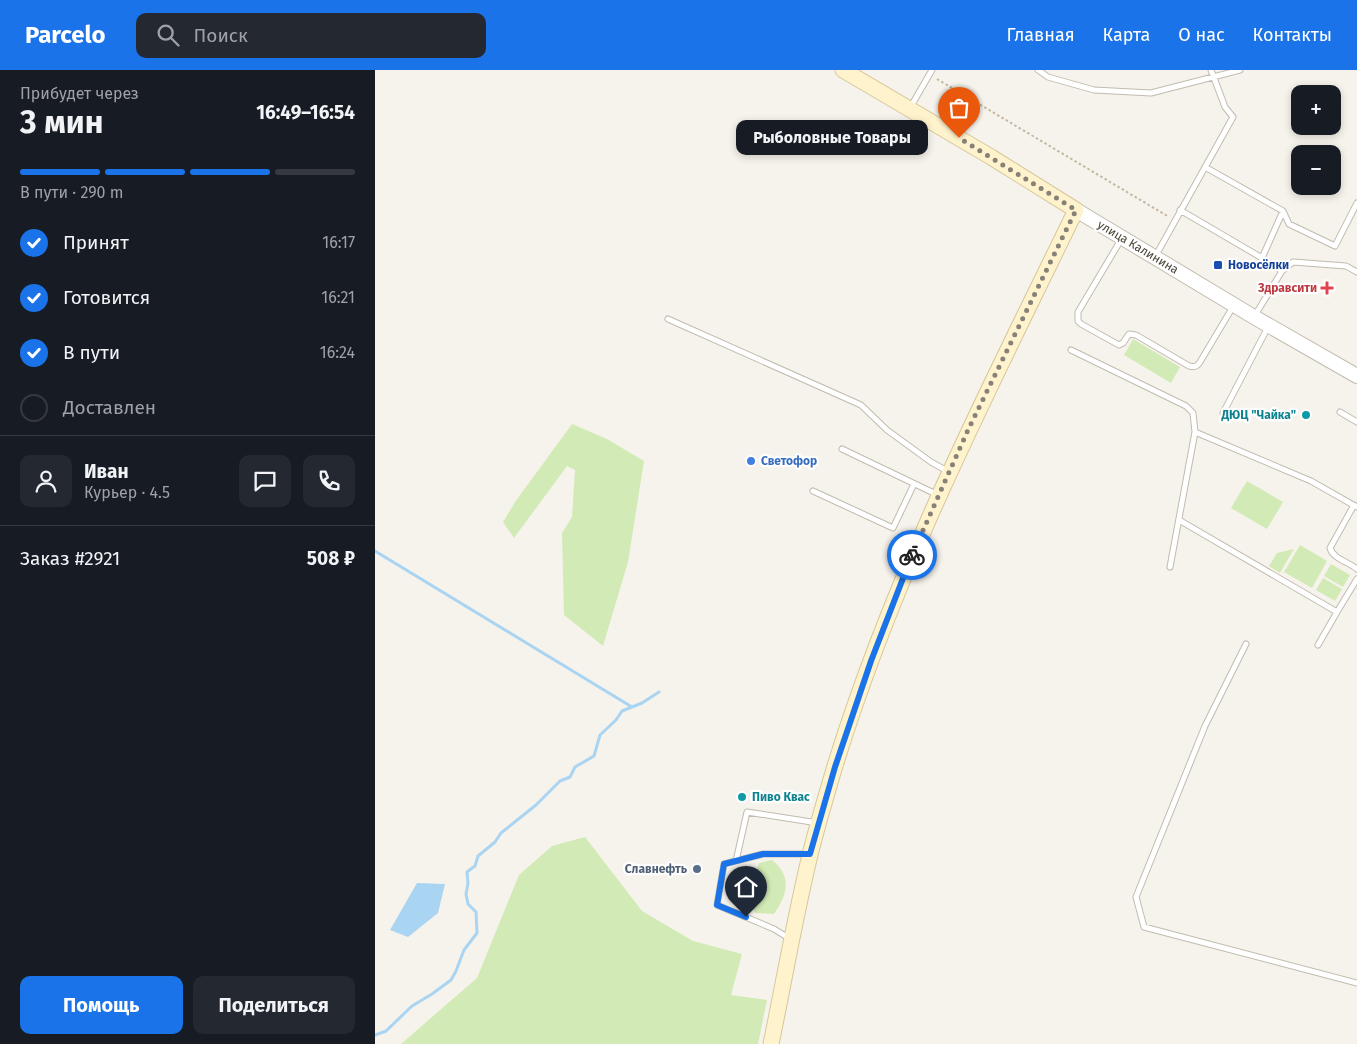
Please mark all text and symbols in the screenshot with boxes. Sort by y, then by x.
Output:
search box [136,13,486,58]
text: Parcelo [25,21,106,49]
icon: search [154,21,182,49]
text: Поиск [194,24,248,47]
text: Главная [1007,24,1075,46]
text: Карта [1103,24,1150,46]
text: О нас [1178,24,1225,46]
text: Контакты [1253,24,1332,46]
text: Прибудет через [20,84,139,103]
map controls [1291,85,1341,195]
button: + [1291,85,1341,135]
pin [938,87,980,138]
icon: bag [945,94,973,122]
text: 16:49–16:54 [256,101,355,124]
text: 3 мин [20,103,103,141]
callout: Рыболовные Товары [737,120,929,156]
text: Рыболовные Товары [753,128,911,147]
button: − [1291,145,1341,195]
text: В пути · 290 m [20,183,123,202]
street label: улица Калинина [1095,217,1181,277]
icon: check [20,229,48,257]
text: Принят [63,231,129,254]
text: 16:17 [322,233,355,252]
place label: Новосёлки [1228,258,1289,272]
marker: Новосёлки [1212,259,1224,271]
place label: Здравсити [1257,281,1317,295]
marker: Здравсити [1321,282,1333,294]
icon: check [20,284,48,312]
text: Готовится [63,286,150,309]
text: 16:21 [321,288,355,307]
icon: check [20,339,48,367]
text: В пути [63,341,120,364]
text: 16:24 [320,343,355,362]
text: Доставлен [63,396,156,419]
place label: ДЮЦ "Чайка" [1220,408,1296,422]
marker: ДЮЦ "Чайка" [1300,409,1312,421]
place label: Светофор [761,454,817,468]
button: person [20,455,72,507]
button: chat [239,455,291,507]
button: phone [303,455,355,507]
marker: Светофор [745,455,757,467]
text: Иван [84,460,129,483]
text: Курьер · 4.5 [84,483,170,502]
courier [887,530,937,580]
icon: bike [898,541,926,569]
text: Заказ #2921 [20,547,120,570]
text: 508 ₽ [307,547,355,570]
place label: Пиво Квас [752,790,810,804]
marker: Пиво Квас [736,791,748,803]
place label: Славнефть [625,862,688,876]
marker: Славнефть [691,863,703,875]
pin [725,866,767,917]
icon: home [732,873,760,901]
button: Помощь [20,976,183,1034]
button: Поделиться [193,976,355,1034]

